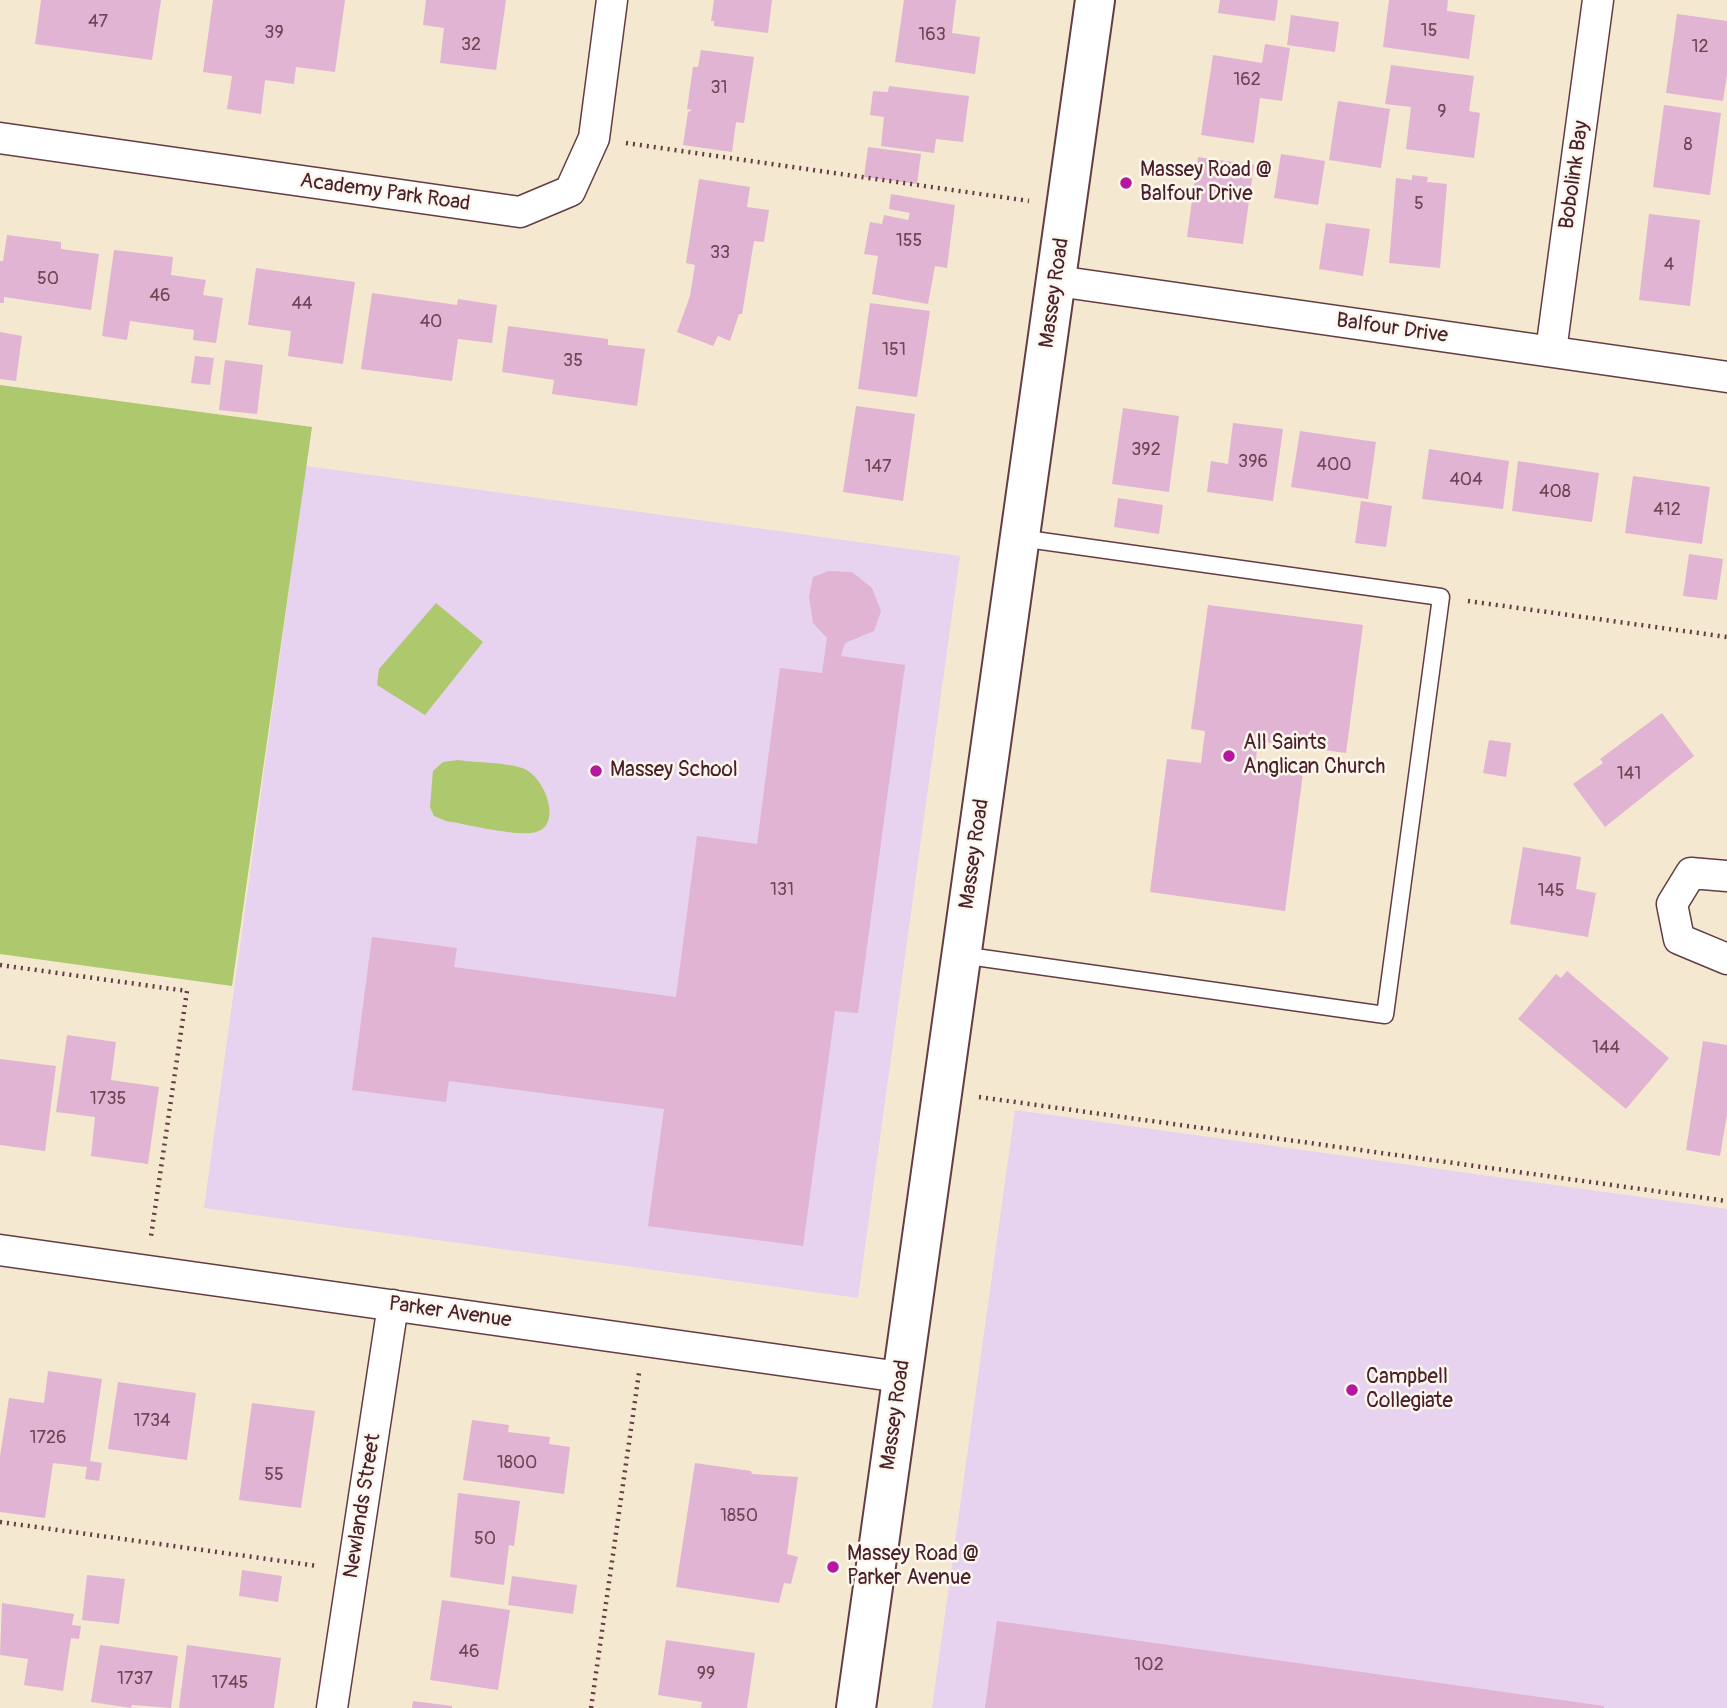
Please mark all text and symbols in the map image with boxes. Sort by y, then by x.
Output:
house number: 47 [88,11,108,33]
house number: 15 [1421,20,1437,42]
house number: 39 [264,22,284,44]
house number: 163 [918,24,946,46]
house number: 32 [461,34,481,56]
house number: 12 [1691,36,1709,58]
house number: 162 [1233,69,1261,91]
house number: 31 [710,77,728,99]
house number: 9 [1437,101,1447,123]
street label: Bobolink Bay [1555,119,1595,231]
house number: 8 [1683,134,1693,156]
place label: Massey Road @ Balfour Drive [1140,158,1272,208]
street label: Academy Park Road [298,169,472,217]
marker: Massey Road @ Balfour Drive [1118,175,1134,191]
house number: 5 [1414,193,1424,215]
house number: 155 [896,230,922,252]
street label: Massey Road [1035,236,1075,350]
house number: 33 [710,242,730,264]
house number: 4 [1664,254,1674,276]
house number: 50 [37,268,59,290]
house number: 46 [150,285,170,307]
house number: 44 [292,293,312,315]
street label: Balfour Drive [1334,309,1450,349]
house number: 40 [420,311,442,333]
house number: 151 [882,339,906,361]
house number: 35 [563,350,583,372]
house number: 392 [1131,439,1161,461]
house number: 396 [1238,451,1268,473]
house number: 400 [1316,454,1352,476]
house number: 147 [865,456,891,478]
house number: 404 [1449,469,1483,491]
house number: 408 [1539,481,1571,503]
house number: 412 [1653,499,1681,521]
place label: All Saints Anglican Church [1243,731,1385,781]
marker: All Saints Anglican Church [1221,748,1237,764]
place label: Massey School [610,758,738,784]
marker: Massey School [588,763,604,779]
house number: 141 [1617,763,1641,785]
street label: Massey Road [955,797,995,911]
house number: 131 [770,879,794,901]
house number: 145 [1537,880,1565,902]
house number: 144 [1592,1037,1620,1059]
house number: 1735 [90,1088,126,1110]
street label: Parker Avenue [387,1292,513,1334]
street label: Massey Road [876,1358,916,1472]
place label: Campbell Collegiate [1366,1365,1453,1415]
marker: Campbell Collegiate [1344,1382,1360,1398]
house number: 1734 [133,1410,171,1432]
house number: 1726 [29,1427,67,1449]
street label: Newlands Street [339,1432,387,1580]
house number: 1800 [497,1452,537,1474]
house number: 55 [264,1464,284,1486]
house number: 1850 [720,1505,758,1527]
house number: 50 [474,1528,496,1550]
place label: Massey Road @ Parker Avenue [847,1542,979,1592]
marker: Massey Road @ Parker Avenue [825,1559,841,1575]
house number: 46 [459,1641,479,1663]
house number: 102 [1134,1654,1164,1676]
house number: 99 [697,1663,715,1685]
house number: 1737 [117,1668,153,1690]
house number: 1745 [212,1672,248,1694]

